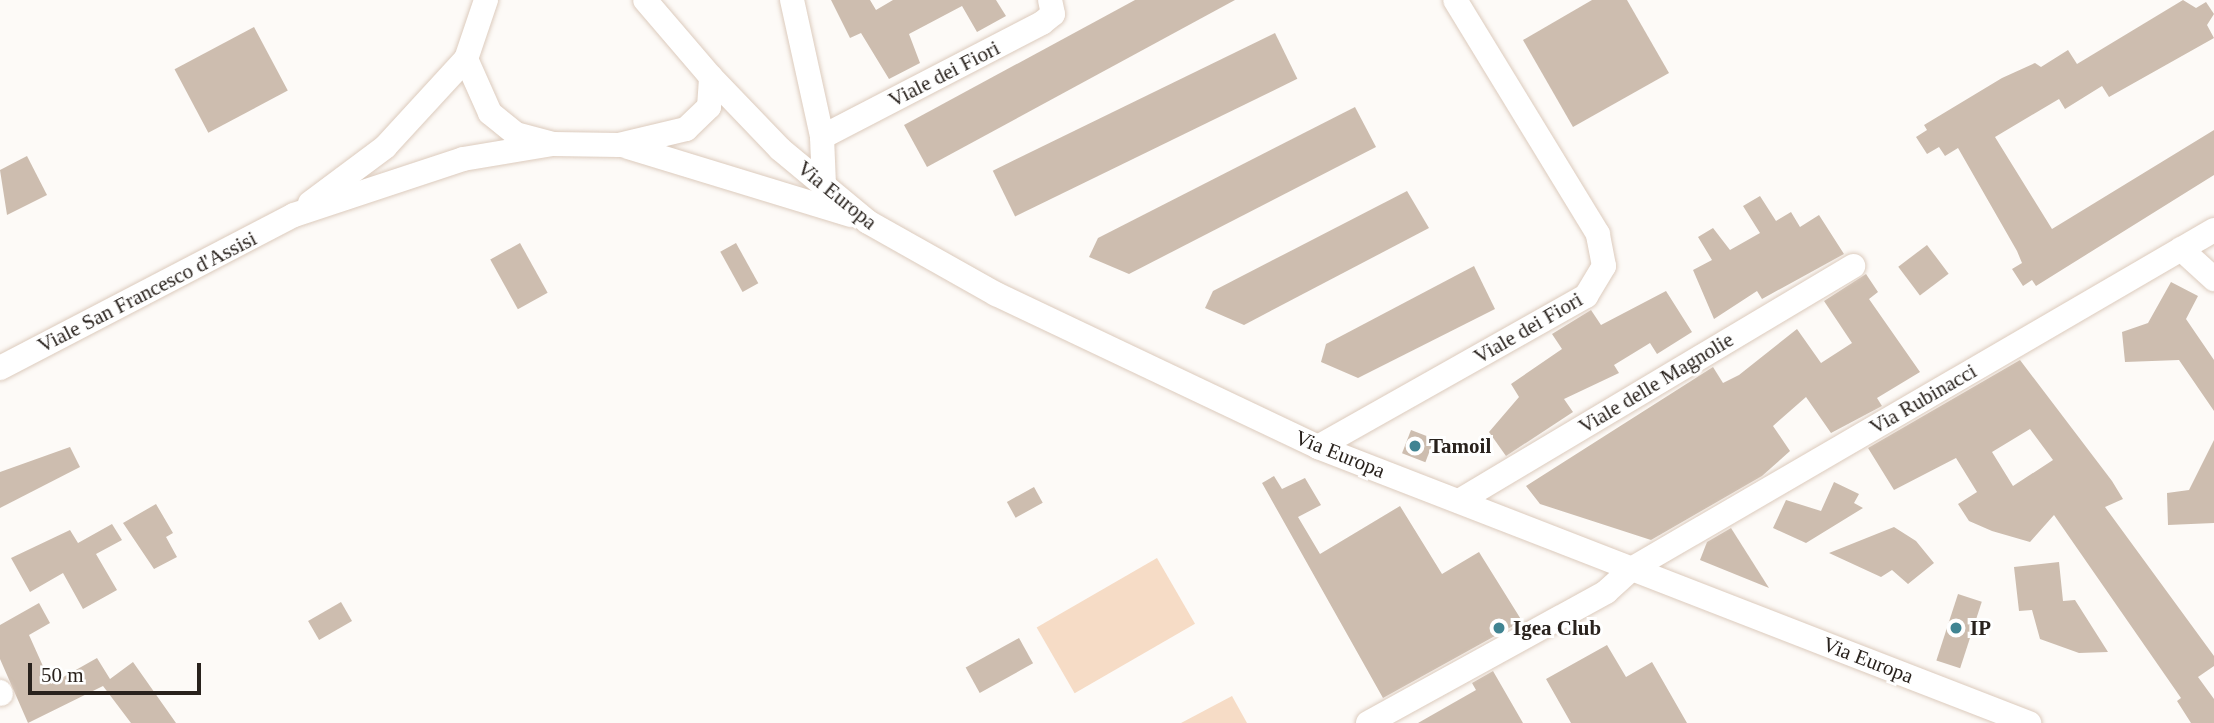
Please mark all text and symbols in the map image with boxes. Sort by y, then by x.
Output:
street label: Viale dei Fiori [884,35,1004,113]
street label: Via Europa [792,155,882,235]
street label: Viale San Francesco d'Assisi [33,226,261,358]
street label: Viale dei Fiori [1469,287,1587,369]
street label: Viale delle Magnolie [1574,327,1738,439]
street label: Via Rubinacci [1865,358,1981,440]
street label: Via Europa [1291,425,1389,483]
place label: Tamoil [1429,433,1491,459]
marker: Tamoil [1407,438,1423,454]
place label: Igea Club [1513,615,1601,641]
place label: IP [1970,615,1991,641]
marker: Igea Club [1491,620,1507,636]
marker: IP [1948,620,1964,636]
street label: Via Europa [1819,631,1917,689]
scale bar [32,650,205,694]
text: 50 m [41,663,84,687]

